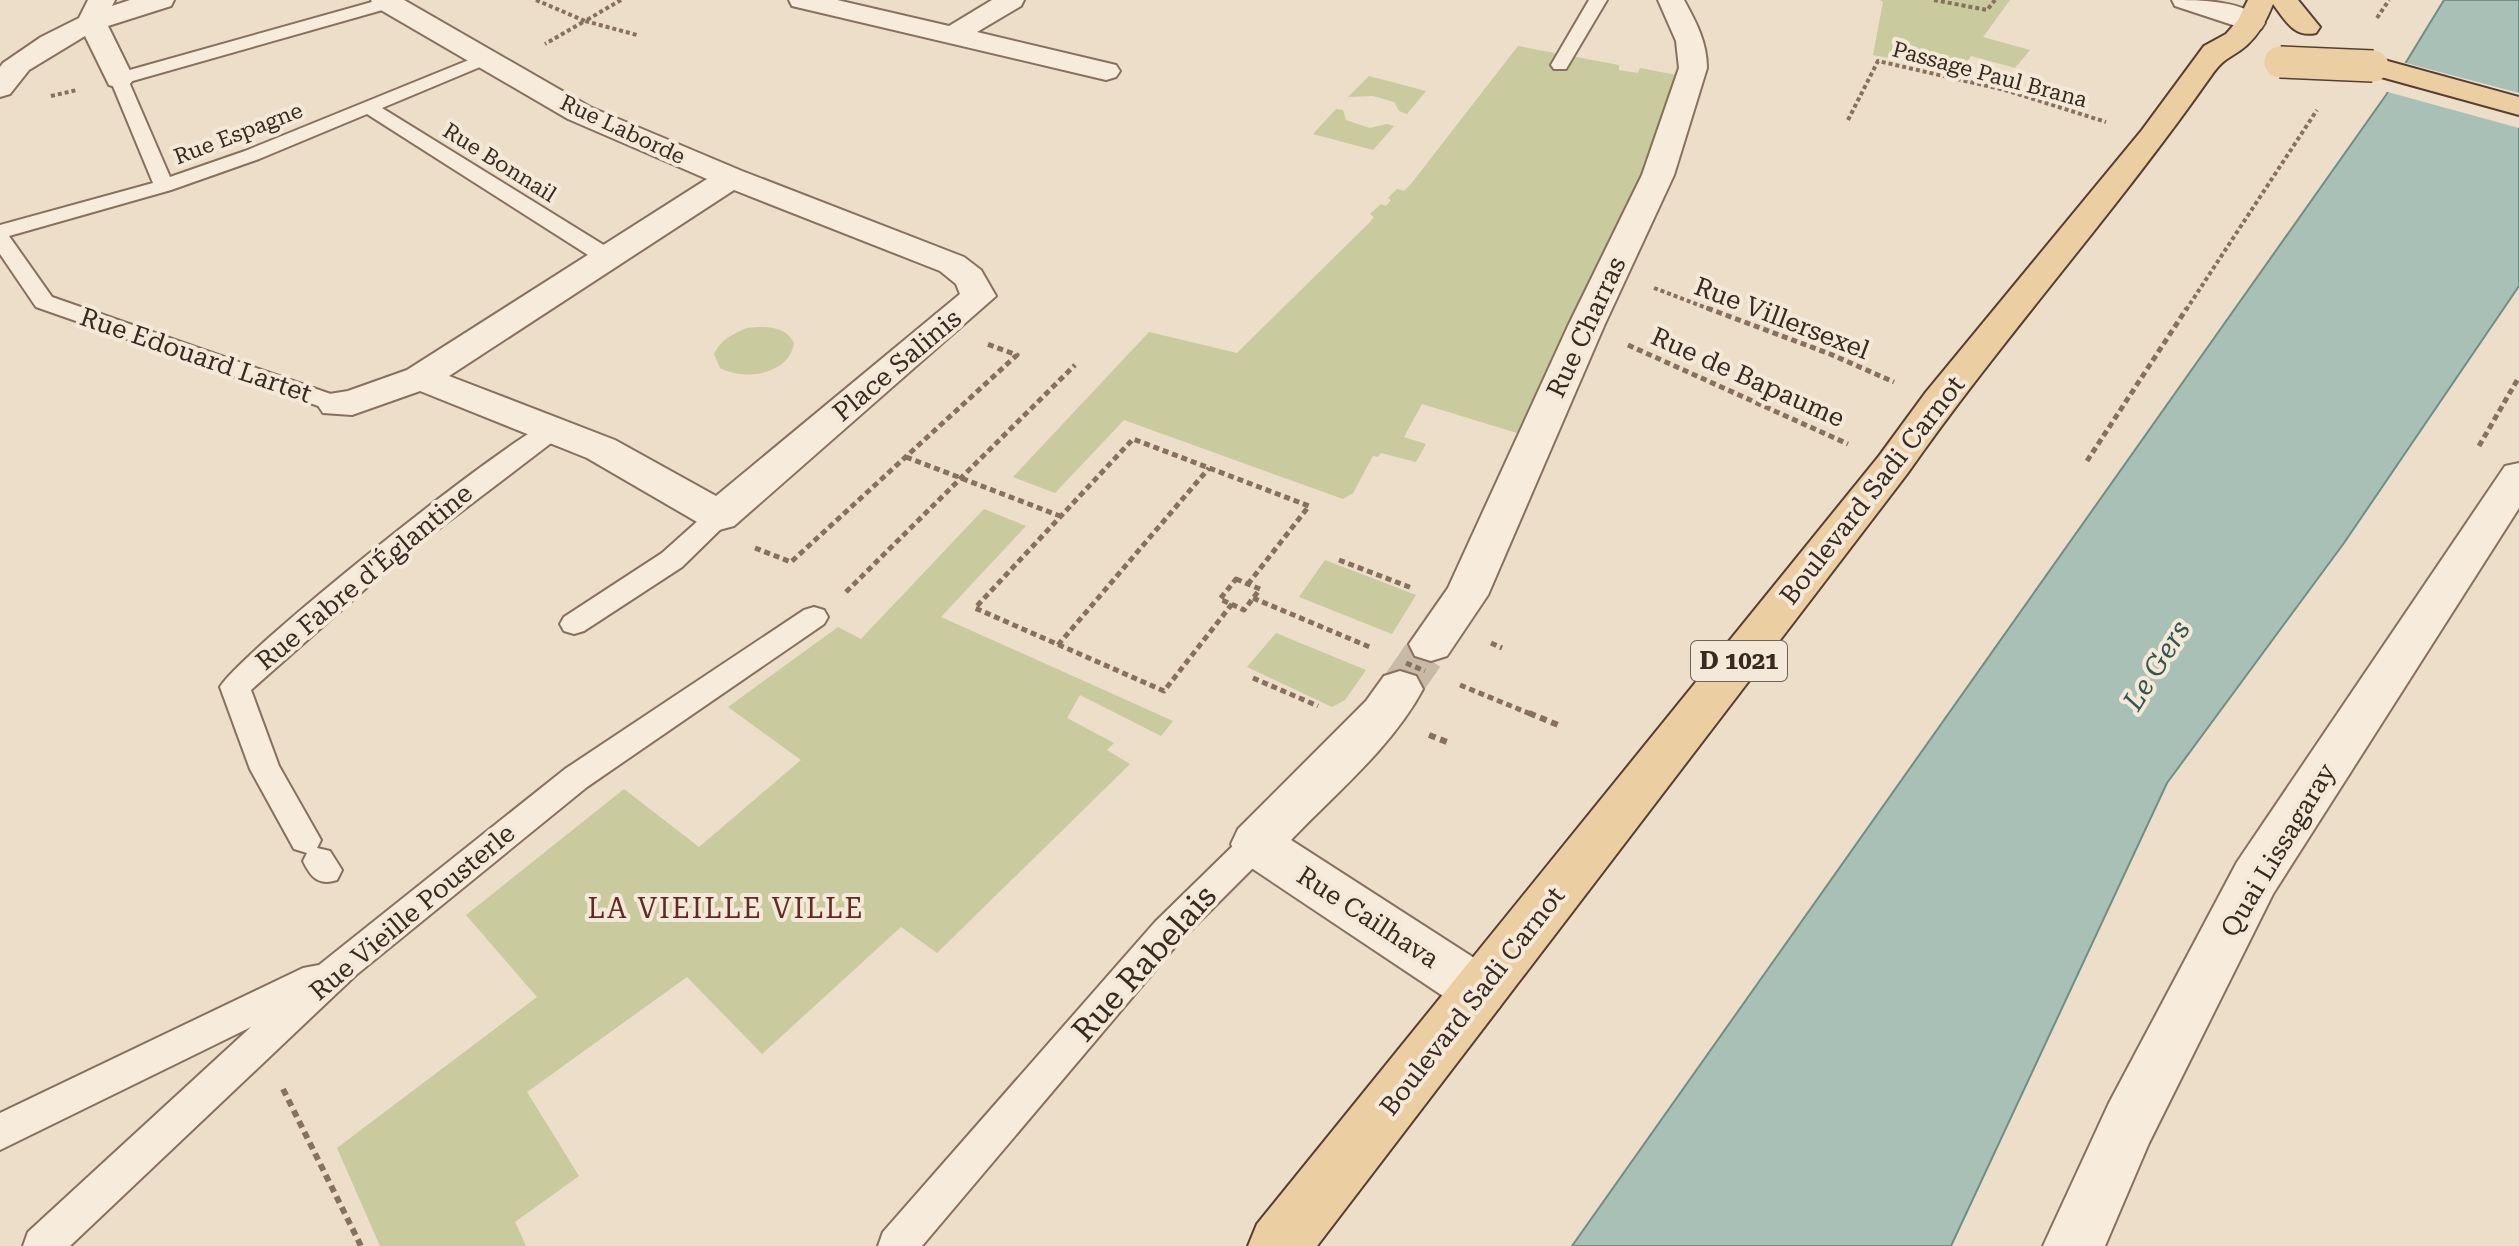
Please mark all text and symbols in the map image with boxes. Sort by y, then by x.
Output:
street label: Passage Paul Brana [1890,36,2090,113]
street label: Rue Laborde [556,90,689,169]
street label: Rue Espagne [170,97,306,169]
street label: Rue Bonnail [439,118,561,207]
street label: Rue Charras [1540,252,1632,402]
street label: Rue Villersexel [1690,271,1874,365]
street label: Rue Edouard Lartet [76,301,316,409]
street label: Place Salinis [827,303,967,427]
street label: Rue de Bapaume [1647,321,1849,433]
street label: Boulevard Sadi Carnot [1773,370,1971,610]
street label: Rue Fabre d'Églantine [249,477,478,676]
water label: Le Gers [2116,614,2197,717]
road number: D 1021 [1691,641,1787,681]
street label: Quai Lissagaray [2215,757,2342,942]
street label: Rue Vieille Pousterle [304,818,520,1006]
street label: Rue Cailhava [1292,860,1444,974]
street label: Rue Rabelais [1064,877,1224,1049]
street label: Boulevard Sadi Carnot [1373,881,1571,1121]
district label: LA VIEILLE VILLE [587,892,865,925]

